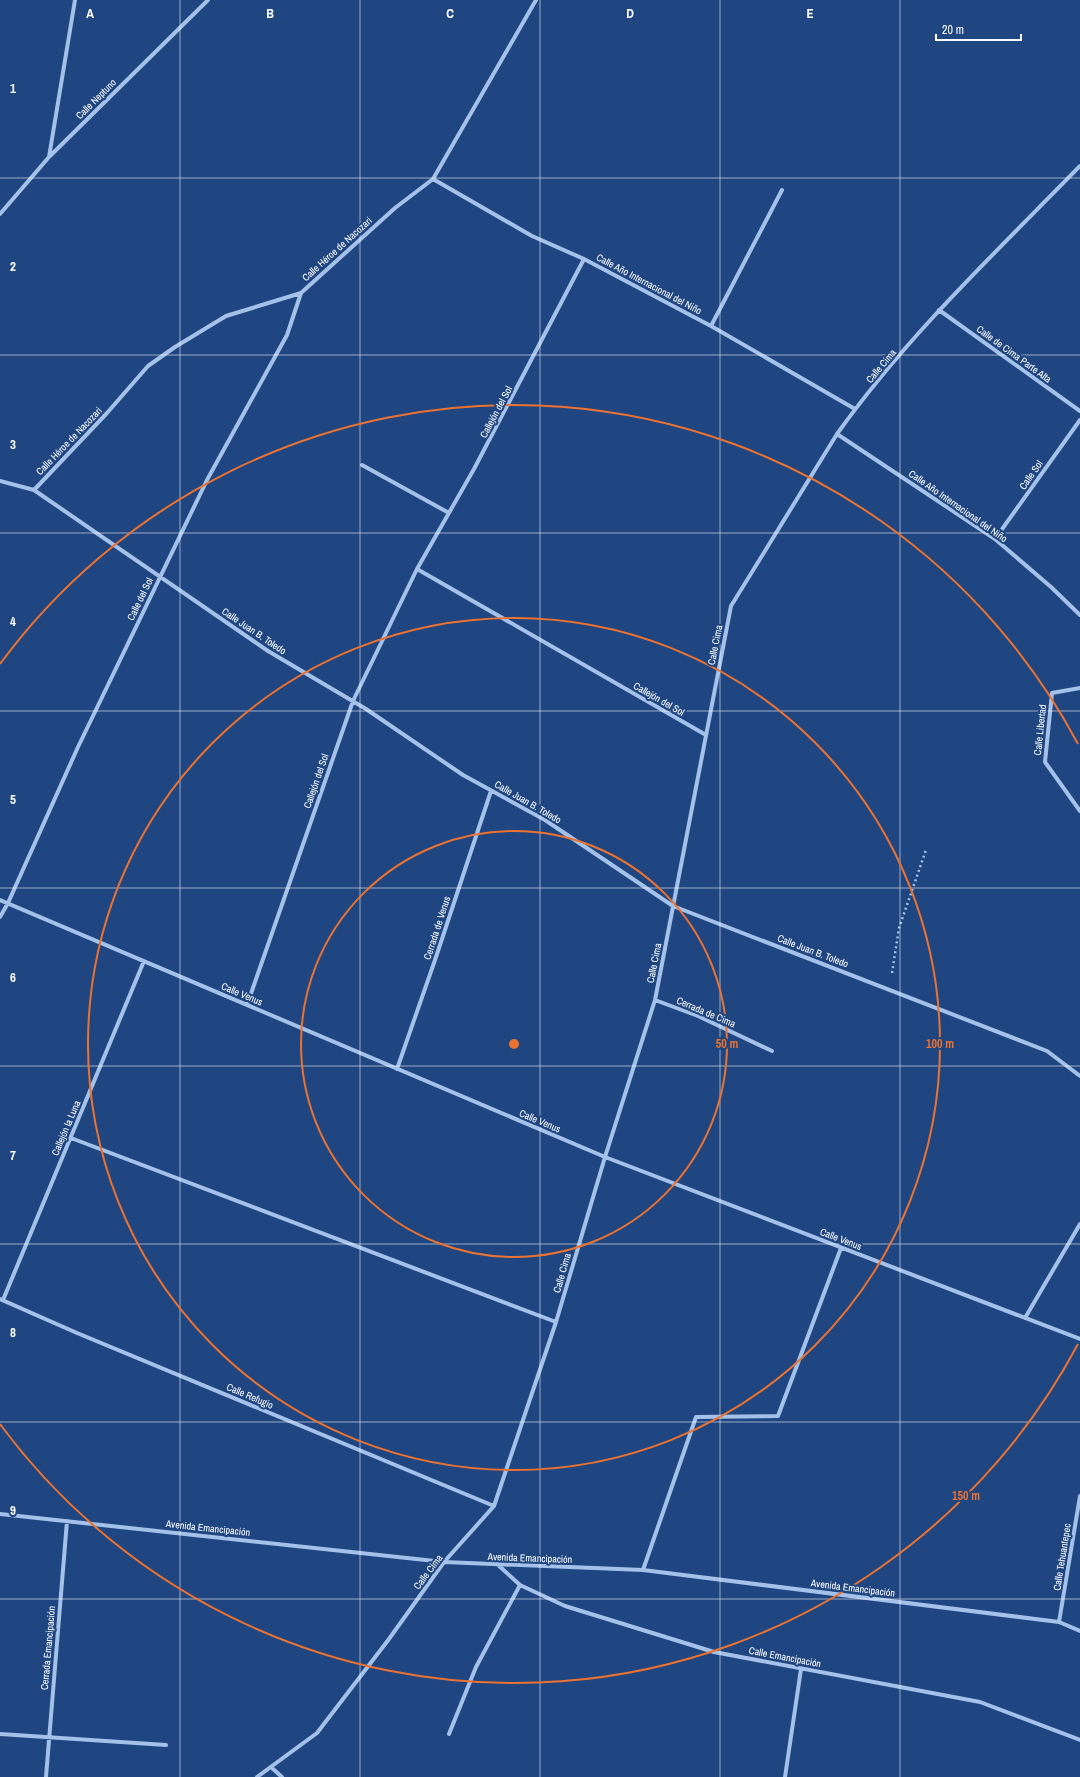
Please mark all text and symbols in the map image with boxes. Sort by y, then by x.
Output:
text: A [86,5,94,22]
text: B [266,5,274,22]
text: C [446,5,454,22]
text: D [626,5,634,22]
text: E [806,5,814,22]
scale bar [936,16,1021,42]
text: 20 m [942,22,964,38]
street label: Calle Neptuno [73,76,119,122]
text: 1 [10,80,16,97]
street label: Calle Héroe de Nacozari [299,214,375,284]
street label: Calle Año Internacional del Niño [594,251,704,318]
text: 2 [10,258,16,275]
street label: Calle de Cima Parte Alta [974,322,1054,386]
street label: Calle Cima [863,346,899,386]
street label: Callejón del Sol [477,384,515,440]
street label: Calle Héroe de Nacozari [33,404,105,478]
text: 3 [10,436,16,453]
street label: Calle Sol [1016,458,1046,492]
street label: Calle Año Internacional del Niño [906,467,1010,545]
street label: Calle del Sol [124,575,156,623]
street label: Calle Juan B. Toledo [219,605,289,658]
text: 4 [10,613,16,630]
street label: Calle Cima [705,623,725,666]
street label: Callejón del Sol [631,679,687,719]
street label: Calle Libertad [1031,704,1049,756]
street label: Callejón del Sol [301,752,331,810]
street label: Calle Juan B. Toledo [492,778,564,827]
text: 5 [10,791,16,808]
street label: Cerrada de Venus [421,895,453,961]
street label: Calle Juan B. Toledo [776,931,851,971]
street label: Calle Cima [644,941,664,984]
text: 6 [10,969,16,986]
street label: Calle Venus [219,979,265,1009]
street label: Cerrada de Cima [675,994,738,1030]
text: 50 m [716,1036,738,1052]
text: 100 m [926,1036,954,1052]
centre of rings [507,1037,521,1051]
street label: Callejón la Luna [49,1098,84,1158]
street label: Calle Venus [517,1106,563,1136]
text: 7 [10,1147,16,1164]
street label: Calle Venus [818,1225,864,1253]
street label: Calle Cima [550,1251,574,1294]
text: 8 [10,1324,16,1341]
street label: Calle Refugio [225,1380,276,1412]
text: 150 m [952,1488,980,1504]
text: 9 [10,1502,16,1519]
street label: Avenida Emancipación [164,1517,251,1539]
street label: Calle Tehuantepec [1050,1523,1074,1591]
street label: Avenida Emancipación [486,1550,573,1566]
street label: Calle Cima [411,1552,446,1592]
street label: Avenida Emancipación [809,1576,896,1600]
street label: Cerrada Emancipación [38,1605,58,1691]
street label: Calle Emancipación [748,1644,822,1670]

